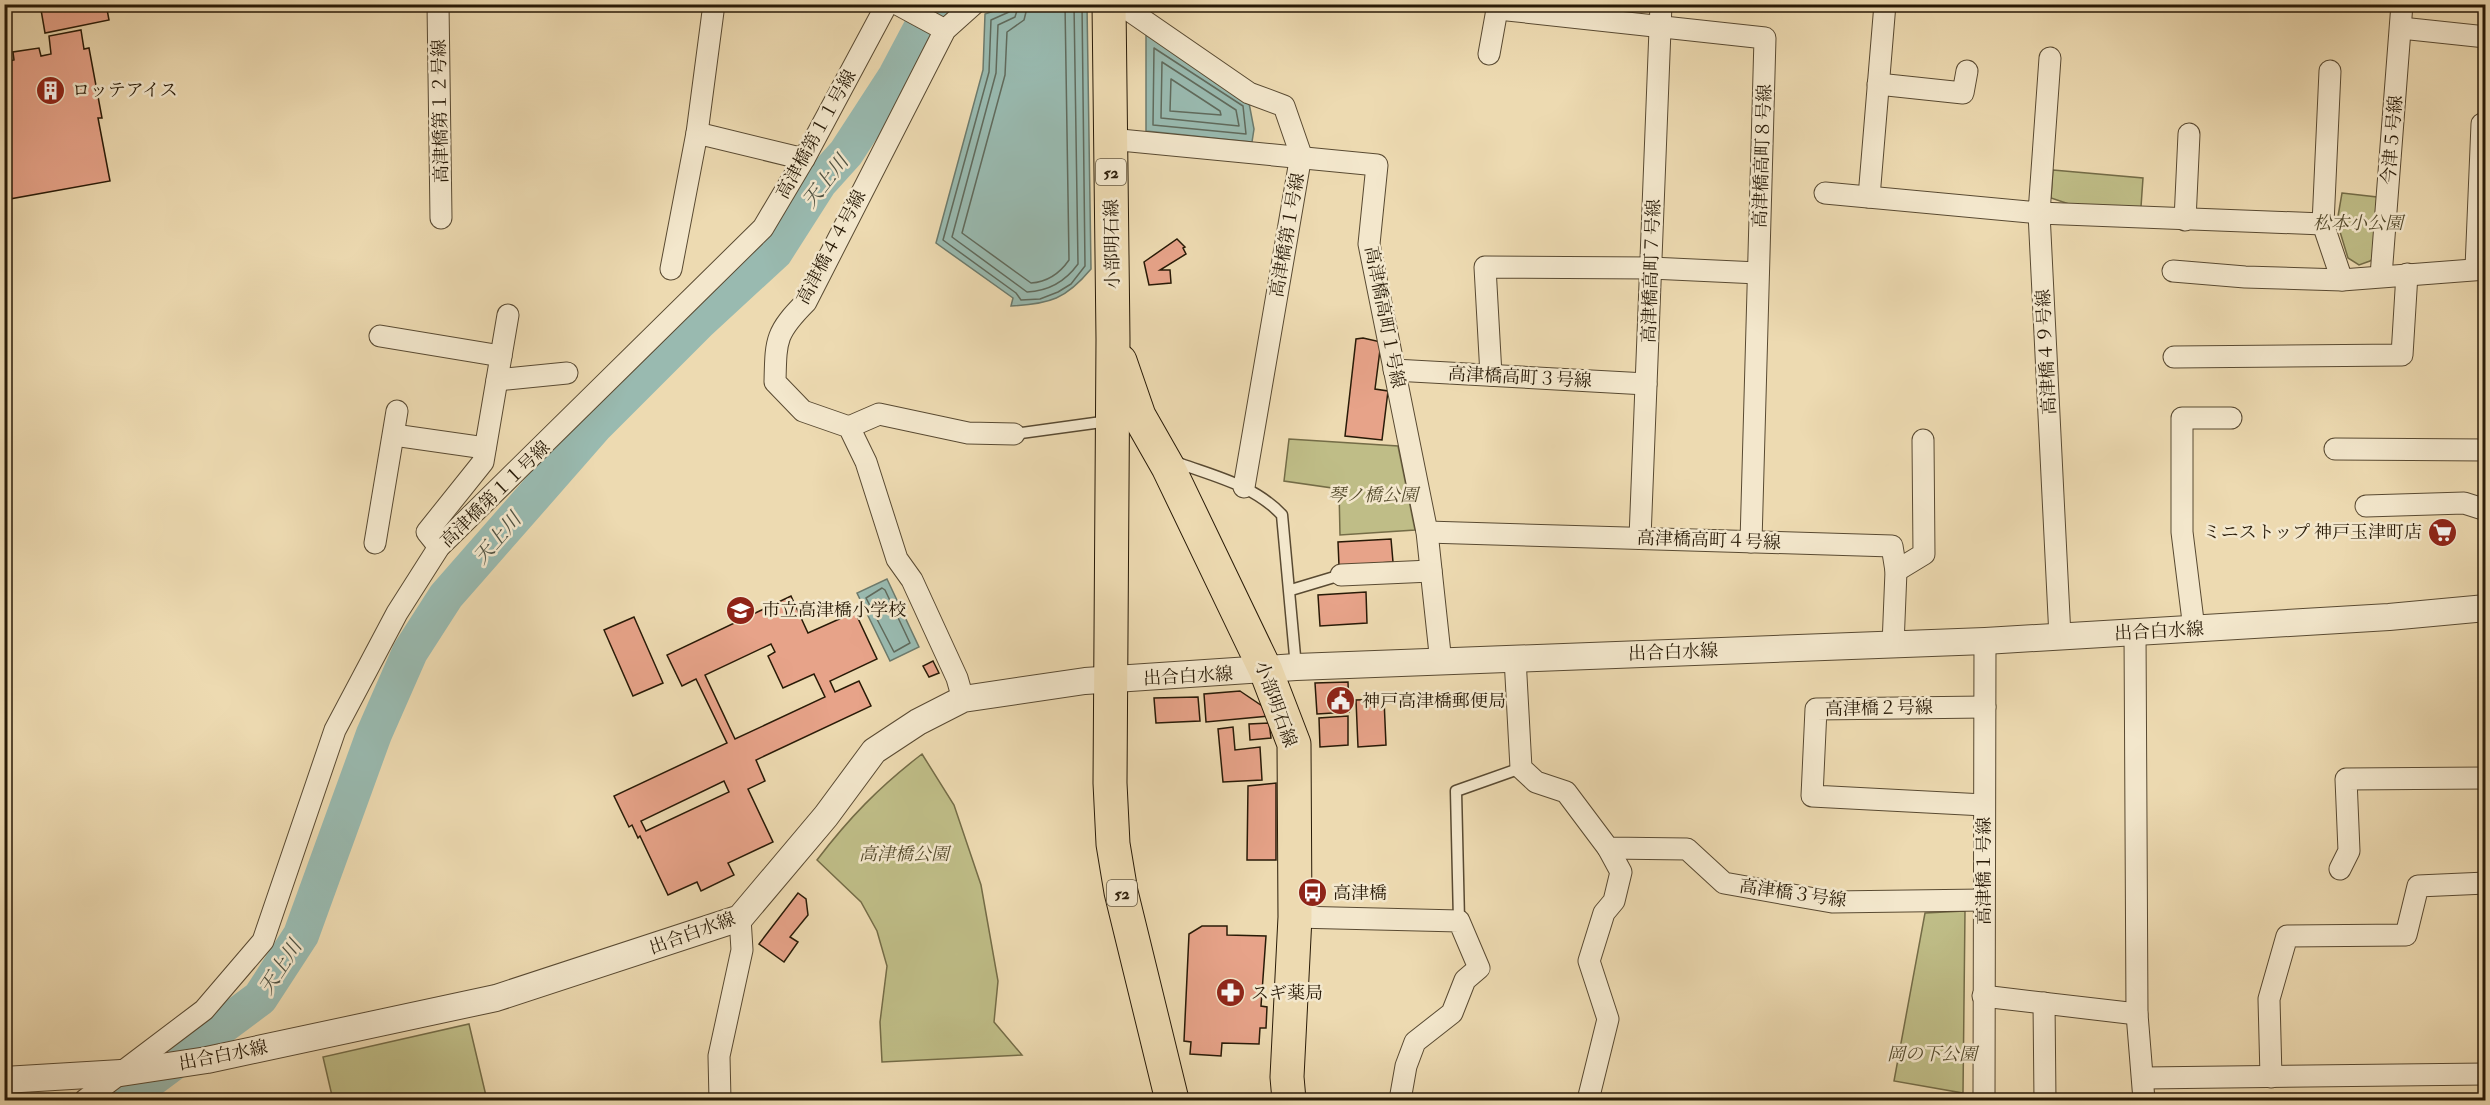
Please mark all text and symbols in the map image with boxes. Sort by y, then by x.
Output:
street label: 高津橋第１２号線 [428,39,453,183]
street label: 高津橋第１１号線 [771,66,861,203]
building icon: ロッテアイス [35,74,67,106]
place label: ロッテアイス [72,79,178,102]
street label: 高津橋高町８号線 [1748,84,1777,228]
street label: 今津５号線 [2377,94,2408,186]
water label: 天上川 [797,148,855,213]
road number: 52 [1096,159,1126,185]
street label: 高津橋第１号線 [1265,171,1310,299]
street label: 高津橋４４号線 [792,186,871,308]
street label: 小部明石線 [1100,199,1125,289]
street label: 高津橋高町７号線 [1637,199,1666,343]
park label: 松本小公園 [2313,212,2406,235]
street label: 高津橋高町１号線 [1359,244,1410,390]
street label: 高津橋４９号線 [2032,288,2061,415]
street label: 高津橋高町３号線 [1447,362,1592,393]
street label: 高津橋第１１号線 [436,436,555,553]
park label: 琴ノ橋公園 [1328,484,1421,507]
water label: 天上川 [468,506,528,569]
supermarket icon: ミニストップ 神戸玉津町店 [2427,516,2459,548]
place label: ミニストップ 神戸玉津町店 [2203,521,2422,544]
street label: 高津橋高町４号線 [1637,526,1781,555]
school or university icon: 市立高津橋小学校 [725,594,757,626]
place label: 市立高津橋小学校 [762,599,906,622]
street label: 出合白水線 [2113,618,2205,645]
street label: 出合白水線 [1628,639,1718,666]
street label: 小部明石線 [1249,658,1302,750]
street label: 出合白水線 [1142,663,1234,690]
public building icon: 神戸高津橋郵便局 [1325,685,1357,717]
place label: 神戸高津橋郵便局 [1362,690,1506,713]
street label: 高津橋２号線 [1825,696,1933,721]
street label: 高津橋１号線 [1973,817,1996,925]
park label: 高津橋公園 [859,843,952,866]
street label: 高津橋３号線 [1738,875,1848,912]
bus stop icon: 高津橋 [1296,877,1328,909]
road number: 52 [1107,880,1137,906]
place label: 高津橋 [1333,882,1387,905]
street label: 出合白水線 [646,907,738,960]
water label: 天上川 [254,934,308,999]
pharmacy icon: スギ薬局 [1214,977,1246,1009]
place label: スギ薬局 [1251,982,1323,1005]
street label: 出合白水線 [177,1036,269,1075]
park label: 岡の下公園 [1887,1043,1980,1066]

